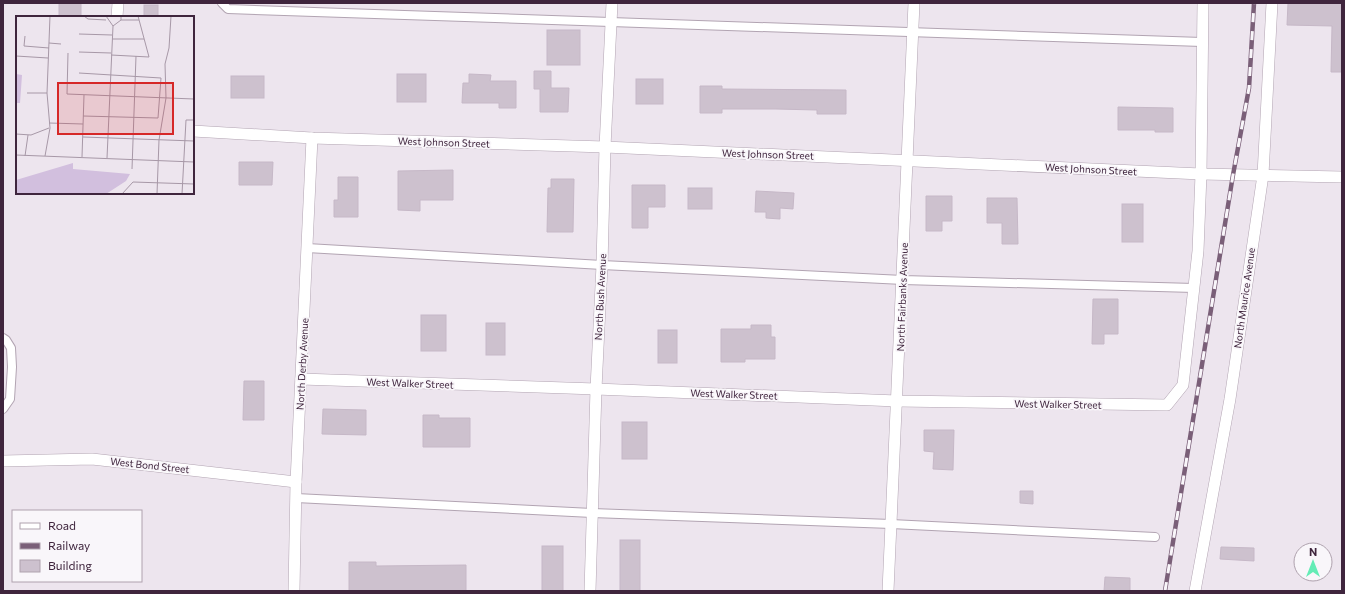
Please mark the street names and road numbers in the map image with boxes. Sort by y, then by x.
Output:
street label: West Johnson Street [398,134,490,150]
street label: West Johnson Street [722,146,814,162]
street label: West Johnson Street [1045,161,1137,177]
street label: North Fairbanks Avenue [894,242,910,352]
street label: North Maurice Avenue [1231,247,1257,349]
street label: North Bush Avenue [592,253,608,341]
street label: North Derby Avenue [294,318,310,410]
street label: West Walker Street [366,375,454,391]
street label: West Walker Street [690,386,778,402]
street label: West Walker Street [1014,397,1102,411]
street label: West Bond Street [110,455,190,475]

